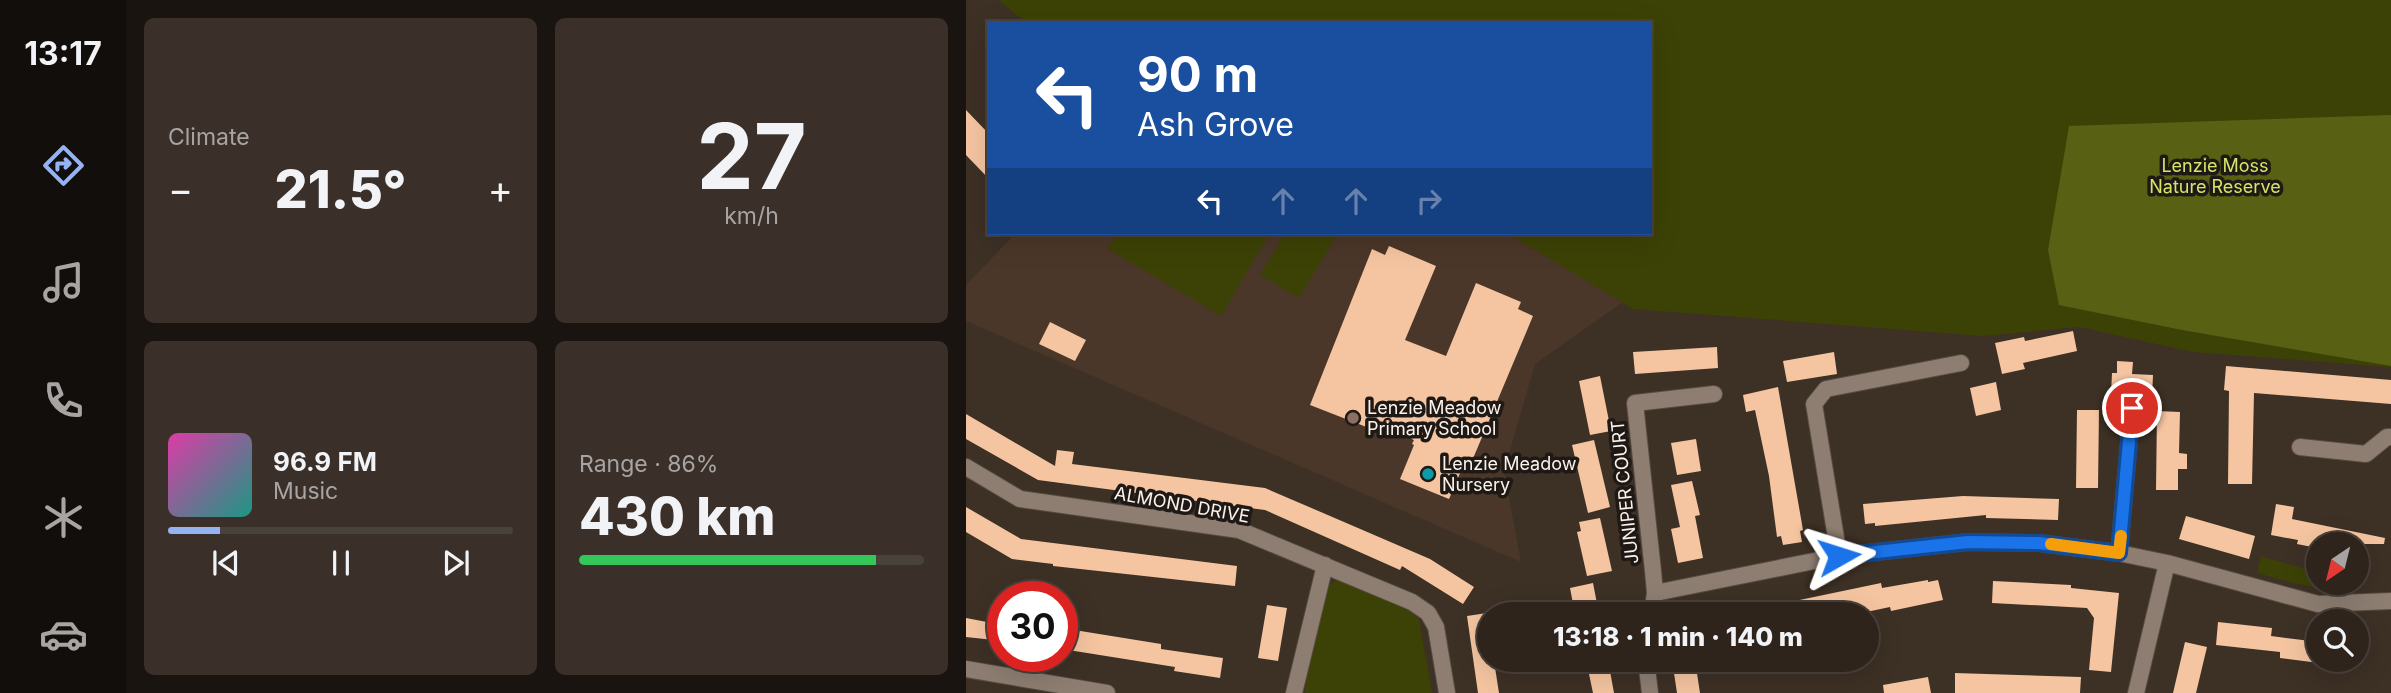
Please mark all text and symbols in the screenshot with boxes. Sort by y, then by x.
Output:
text: 13:17 [24,34,102,73]
text: 90 m [1137,45,1258,104]
icon: left [1022,49,1113,140]
text: 27 [696,101,807,211]
text: Ash Grove [1137,105,1294,144]
text: Climate [168,123,250,151]
icon: directions [39,141,88,190]
park label: Lenzie Moss Nature Reserve [2149,155,2281,197]
text: 21.5° [275,158,406,221]
text: − [168,166,193,212]
text: + [488,166,513,212]
icon: left [1191,182,1229,220]
icon: ahead [1264,182,1302,220]
icon: ahead [1337,182,1375,220]
icon: right [1410,182,1448,220]
text: km/h [724,202,779,230]
icon: music [39,258,88,307]
icon: phone [39,376,88,425]
pin [2102,378,2162,438]
icon: arrive [2113,389,2151,427]
place label: Lenzie Meadow Primary School [1367,397,1502,439]
marker: Lenzie Meadow Primary School [1345,410,1361,426]
street label: JUNIPER COURT [1607,419,1642,565]
text: 96.9 FM [273,446,377,477]
text: Range · 86% [579,450,718,478]
place label: Lenzie Meadow Nursery [1442,453,1577,495]
marker: Lenzie Meadow Nursery [1420,466,1436,482]
text: Music [273,477,338,505]
street label: ALMOND DRIVE [1113,482,1251,527]
text: 430 km [579,485,775,548]
icon: climate [39,493,88,542]
position arrow [1802,519,1876,593]
north arrow [2306,532,2370,595]
map controls [2306,532,2369,672]
icon: previous [207,544,245,582]
icon: pause [322,544,360,582]
icon: next [437,544,475,582]
speed limit sign: 30 [987,581,1078,672]
button: search [2306,609,2369,672]
icon: car [39,610,88,659]
text: 13:18 · 1 min · 140 m [1553,621,1803,652]

